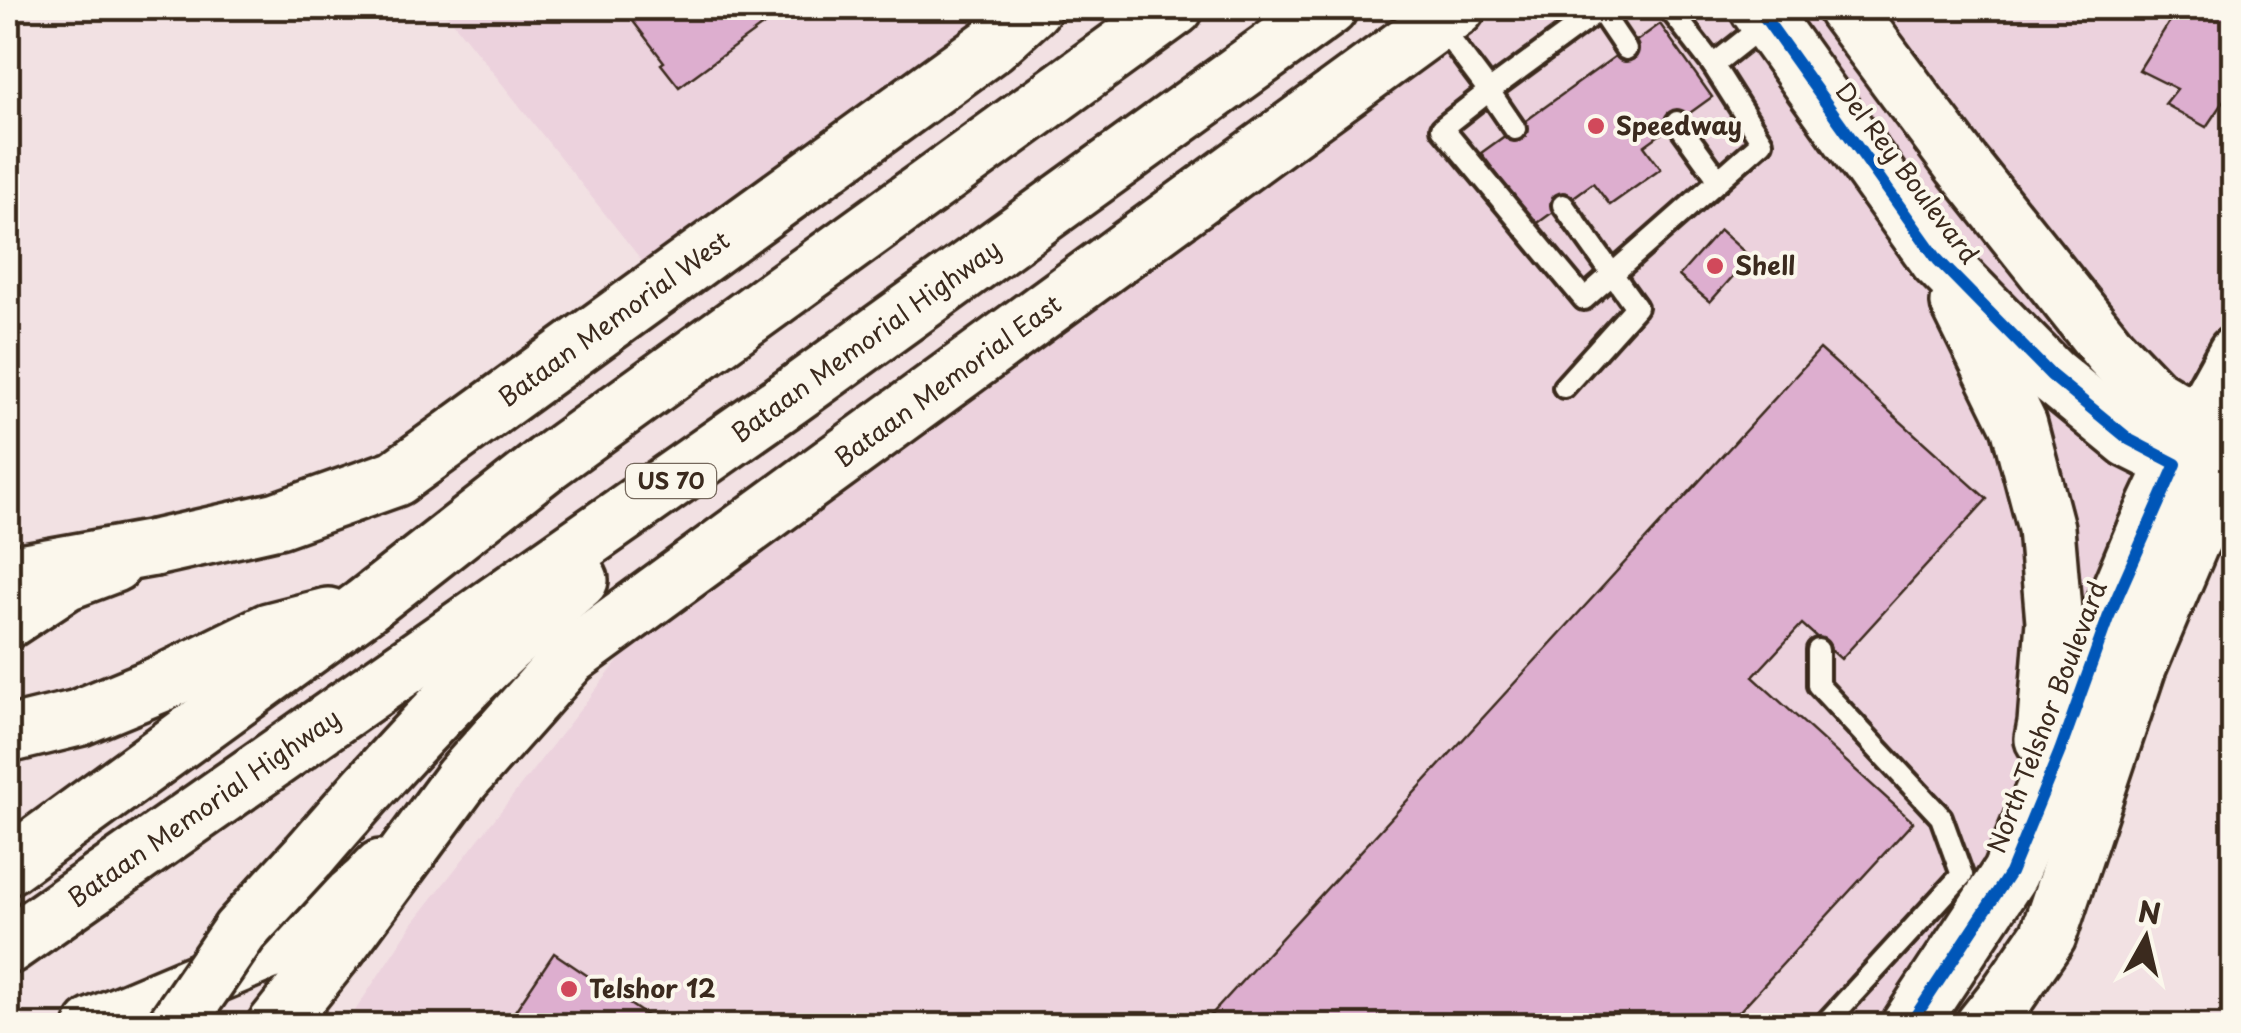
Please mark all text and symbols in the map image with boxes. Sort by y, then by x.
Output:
street label: Del Rey Boulevard [1827,74,1989,271]
place label: Speedway [1616,106,1742,144]
marker: Speedway [1585,115,1607,137]
street label: Bataan Memorial West [490,221,737,415]
street label: Bataan Memorial Highway [723,229,1008,451]
place label: Shell [1735,246,1795,284]
marker: Shell [1704,255,1726,277]
street label: Bataan Memorial East [826,285,1069,476]
road number: US 70 [626,464,716,498]
street label: North Telshor Boulevard [1977,575,2116,858]
street label: Bataan Memorial Highway [59,698,347,916]
north arrow [2096,888,2196,988]
text: N [2136,889,2164,935]
place label: Telshor 12 [589,969,715,1007]
marker: Telshor 12 [558,978,580,1000]

